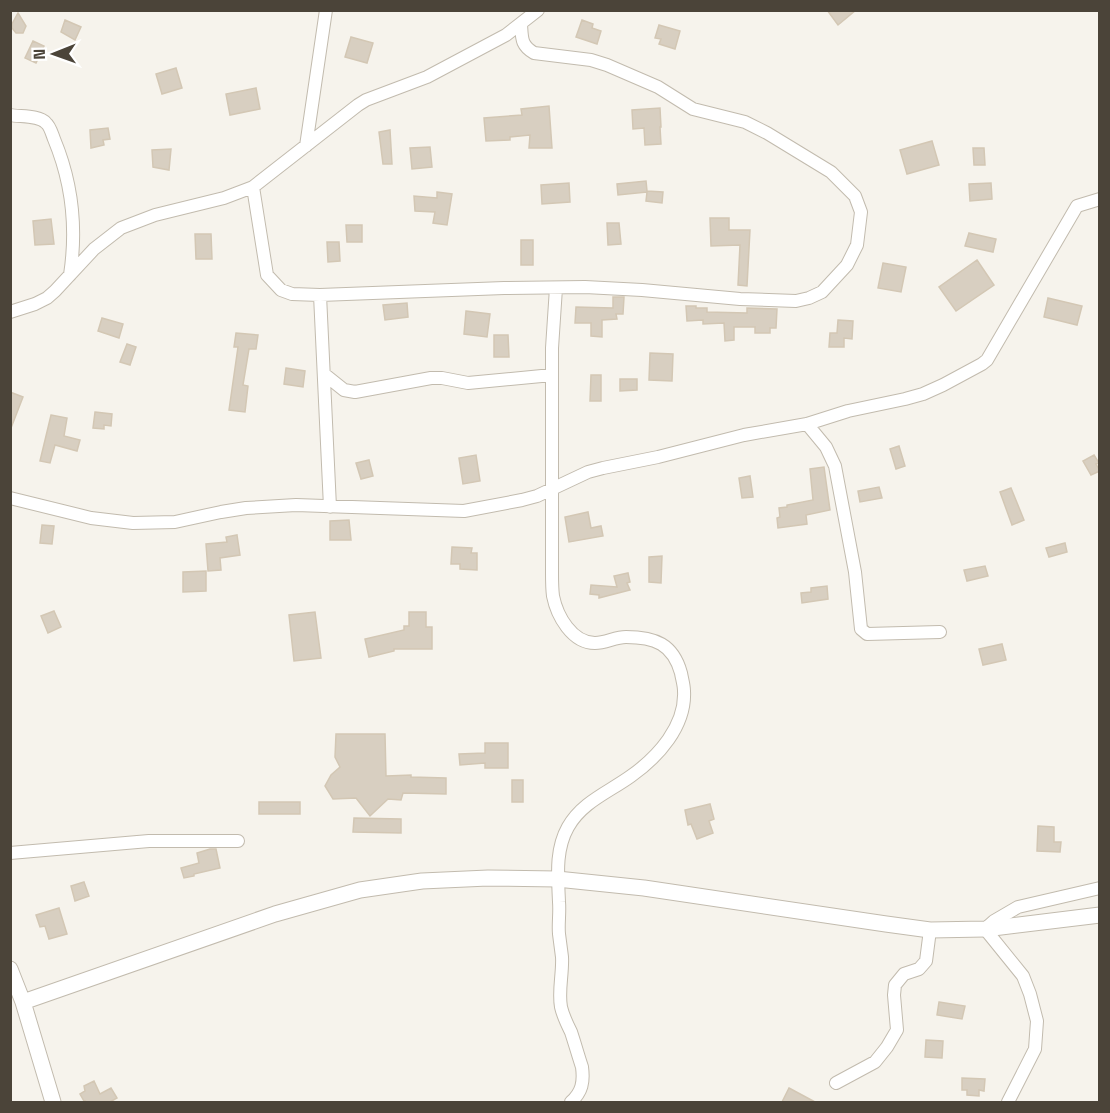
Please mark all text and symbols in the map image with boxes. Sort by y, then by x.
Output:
north arrow [24,24,84,84]
text: N [29,49,50,60]

